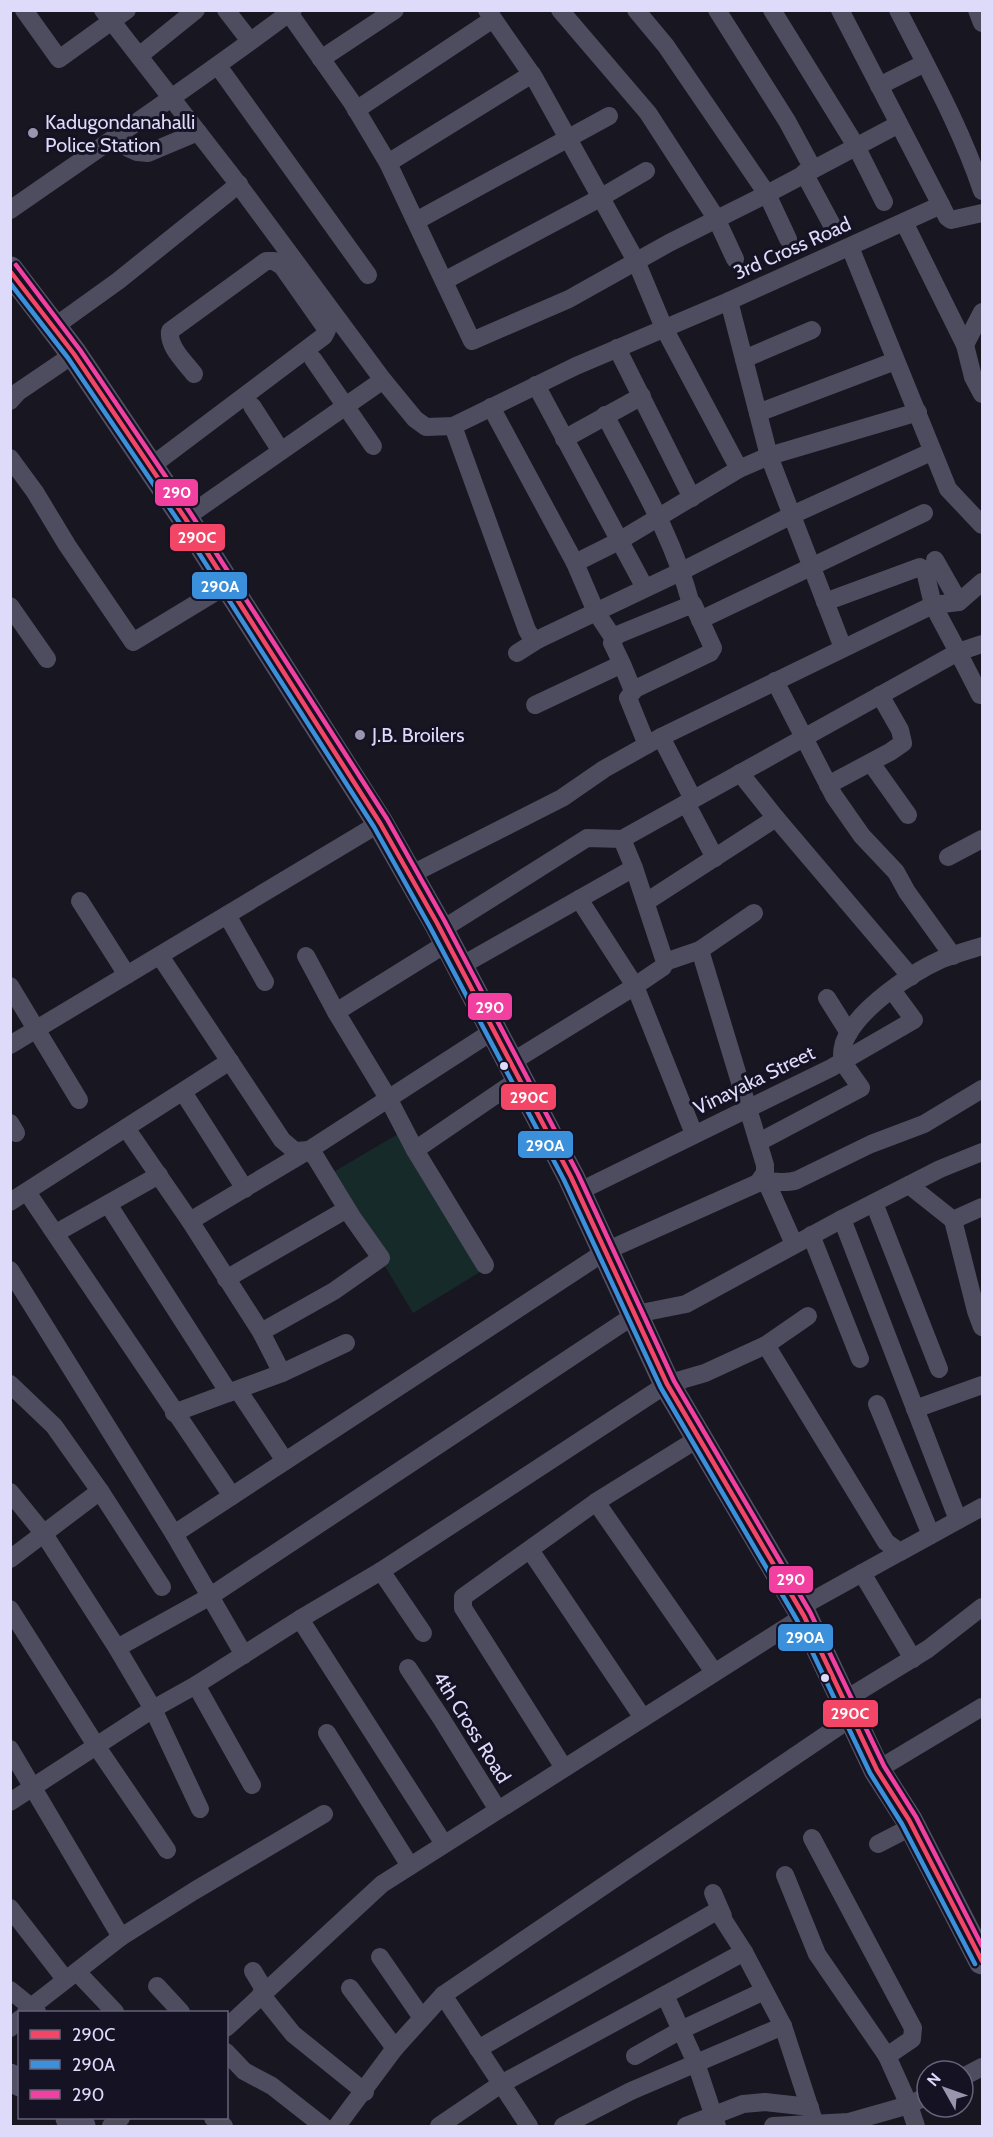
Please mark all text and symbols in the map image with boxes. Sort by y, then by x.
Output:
place label: Kadugondanahalli Police Station [45,110,195,157]
marker: Kadugondanahalli Police Station [26,126,40,140]
street label: 3rd Cross Road [729,211,855,285]
line badge: 290 [154,478,199,507]
text: 290 [163,483,191,502]
line badge: 290C [169,523,226,552]
text: 290C [178,528,217,547]
line badge: 290A [191,571,248,600]
text: 290A [201,577,239,596]
place label: J.B. Broilers [371,723,464,747]
marker: J.B. Broilers [353,728,367,742]
line badge: 290 [467,992,513,1021]
text: 290 [476,998,504,1017]
street label: Vinayaka Street [690,1040,819,1120]
unlabelled marker [498,1060,510,1072]
line badge: 290C [500,1083,557,1111]
text: 290C [510,1088,549,1107]
line badge: 290A [517,1130,574,1159]
text: 290A [526,1136,564,1155]
line badge: 290 [768,1565,814,1594]
text: 290 [777,1570,805,1589]
line badge: 290A [777,1623,834,1652]
text: 290A [786,1628,824,1647]
street label: 4th Cross Road [428,1667,516,1787]
unlabelled marker [819,1672,831,1684]
line badge: 290C [822,1699,879,1728]
text: 290C [831,1704,870,1723]
legend [18,2011,228,2119]
text: 290C [72,2024,115,2046]
text: 290A [72,2054,115,2076]
north arrow [915,2059,975,2119]
text: N [923,2069,945,2090]
text: 290 [72,2084,104,2106]

